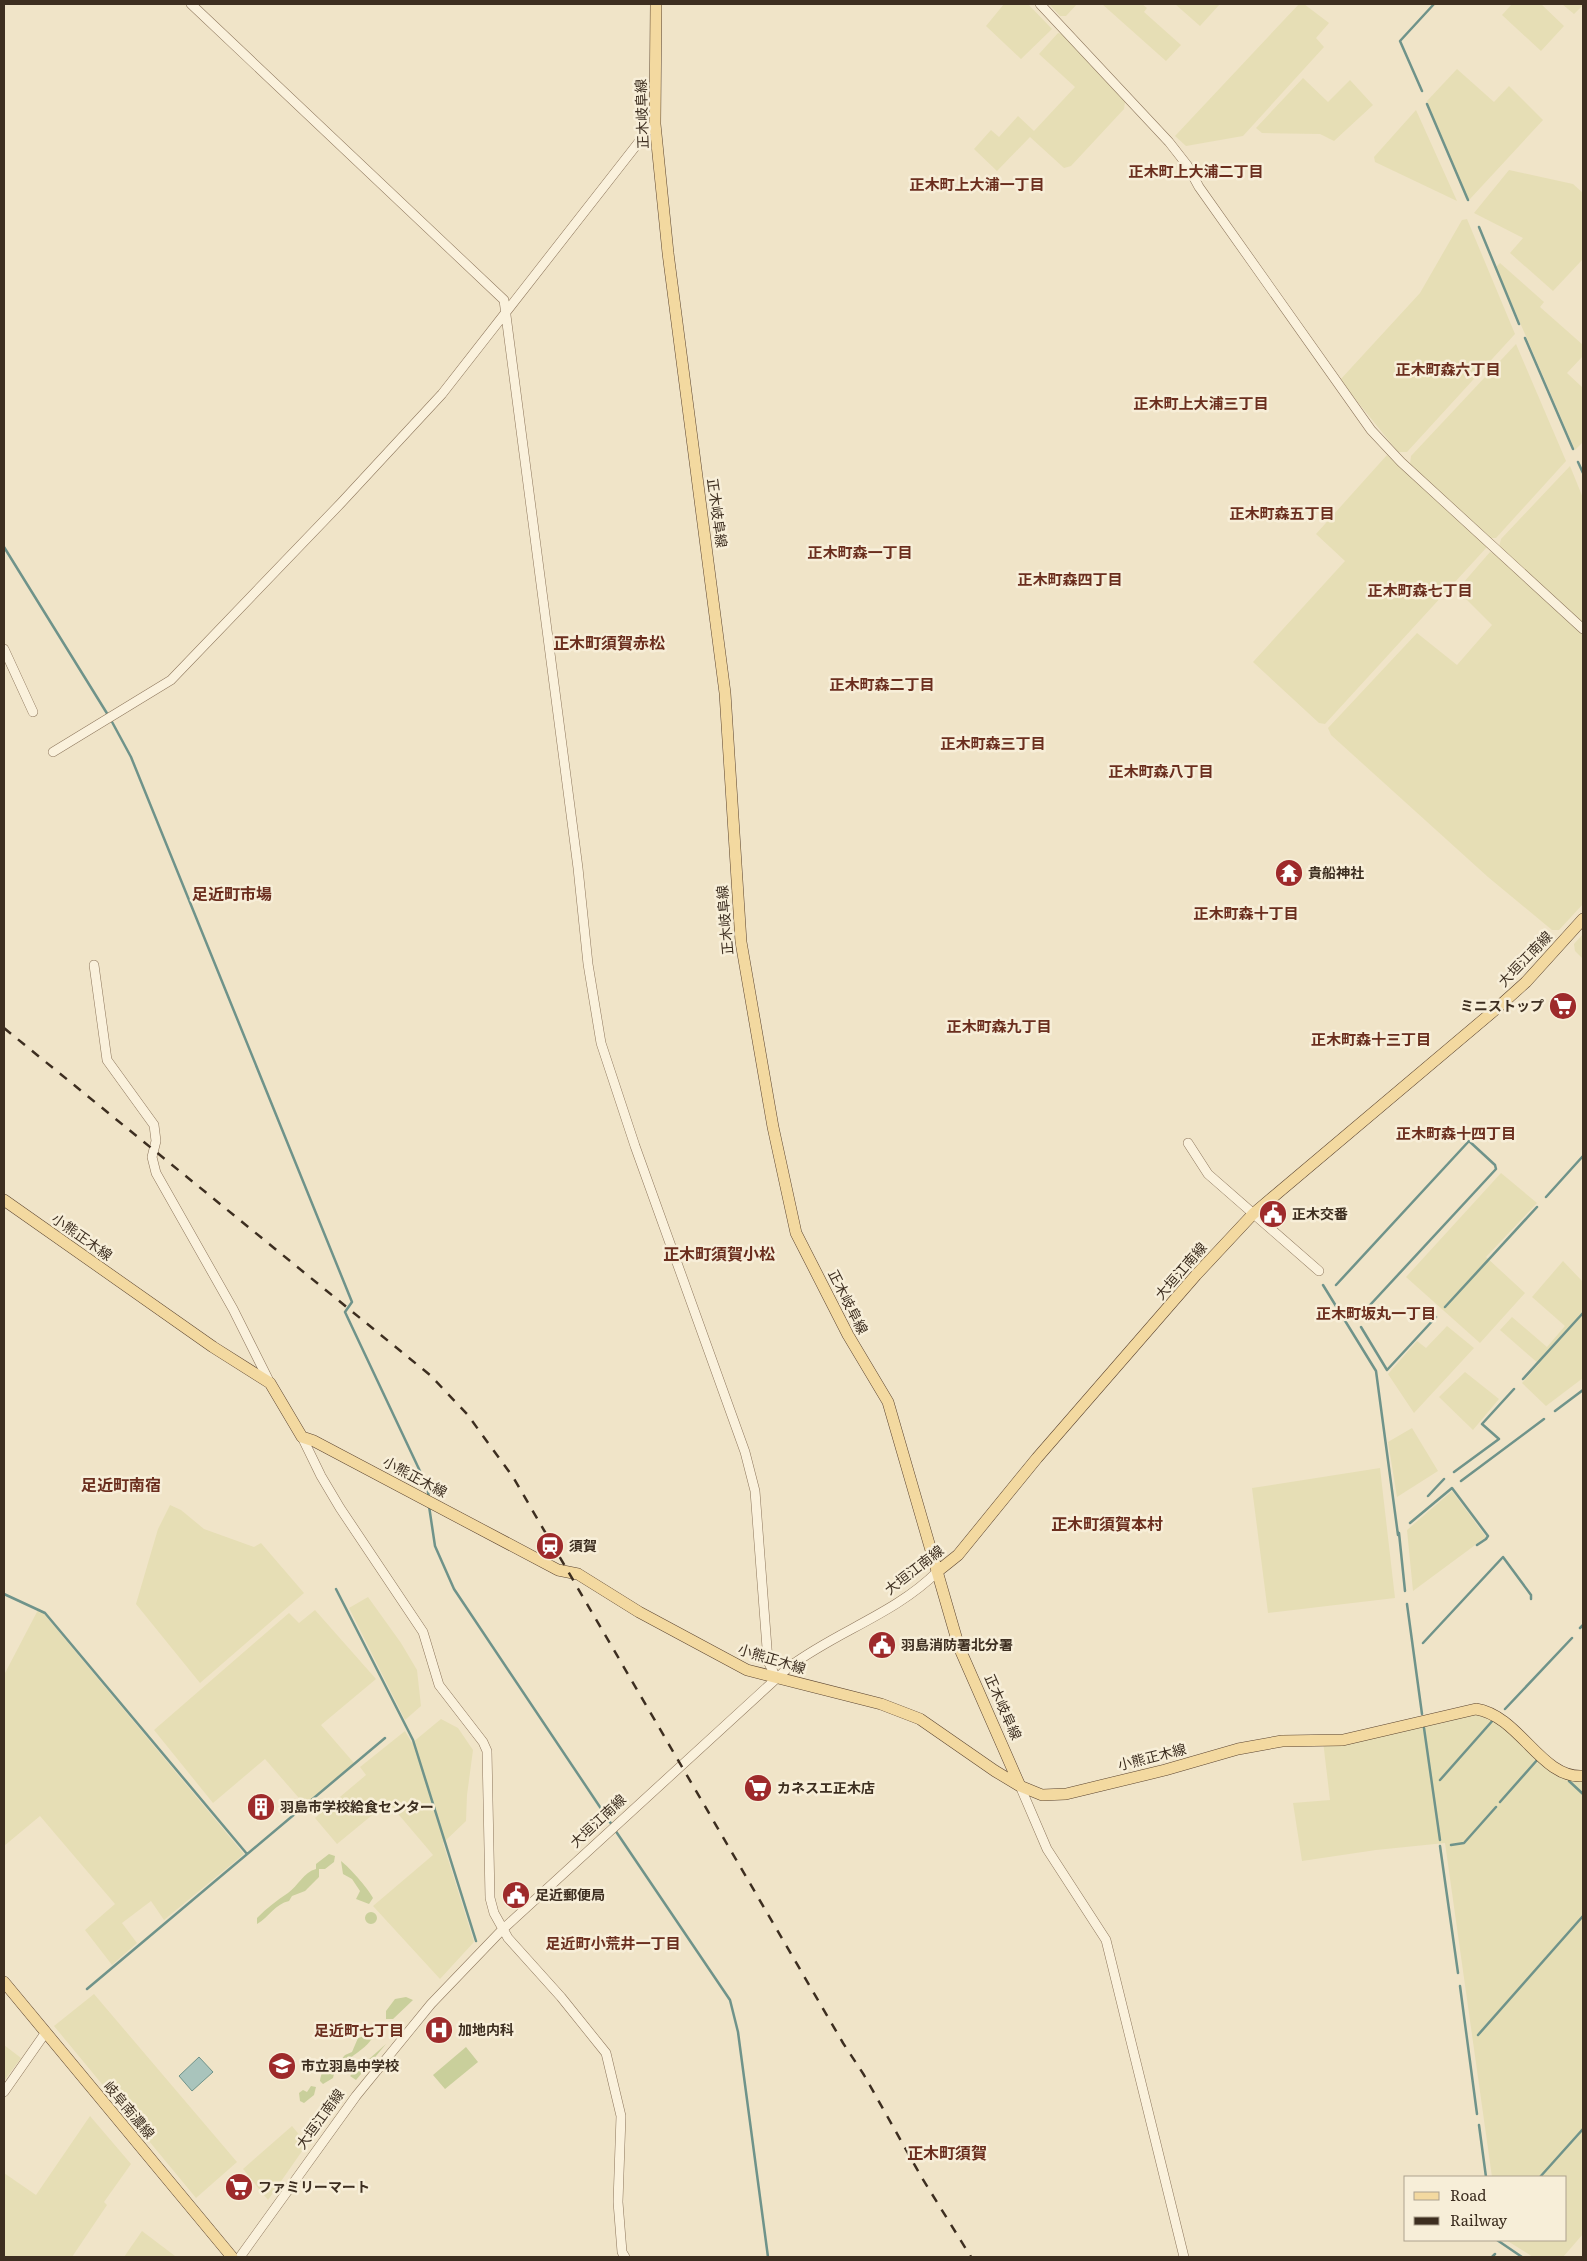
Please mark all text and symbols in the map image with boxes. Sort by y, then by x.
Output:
street label: 正木岐阜線 [630,79,652,149]
district label: 正木町上大浦二丁目 [1128,159,1264,182]
district label: 正木町上大浦一丁目 [909,172,1045,195]
district label: 正木町森六丁目 [1395,357,1501,380]
district label: 正木町上大浦三丁目 [1133,391,1269,414]
street label: 正木岐阜線 [703,477,733,549]
district label: 正木町森五丁目 [1229,501,1335,524]
district label: 正木町森一丁目 [807,540,913,563]
district label: 正木町森四丁目 [1017,567,1123,590]
district label: 正木町森七丁目 [1367,578,1473,601]
district label: 正木町須賀赤松 [553,630,665,654]
district label: 正木町森二丁目 [829,672,935,695]
district label: 正木町森三丁目 [940,731,1046,754]
district label: 正木町森八丁目 [1108,759,1214,782]
temple icon: 貴船神社 [1274,858,1304,888]
place label: 貴船神社 [1308,862,1364,882]
district label: 足近町市場 [192,881,272,905]
street label: 正木岐阜線 [711,884,737,956]
district label: 正木町森十丁目 [1193,901,1299,924]
street label: 大垣江南線 [1493,926,1556,990]
supermarket icon: ミニストップ [1548,991,1578,1021]
place label: ミニストップ [1460,995,1544,1015]
district label: 正木町森九丁目 [946,1014,1052,1037]
district label: 正木町森十三丁目 [1311,1027,1431,1050]
district label: 正木町森十四丁目 [1396,1121,1516,1144]
public building icon: 正木交番 [1258,1199,1288,1229]
place label: 正木交番 [1292,1203,1348,1223]
street label: 小熊正木線 [48,1208,117,1264]
street label: 大垣江南線 [1150,1237,1211,1303]
district label: 正木町須賀小松 [663,1241,775,1265]
street label: 正木岐阜線 [824,1266,874,1337]
district label: 正木町坂丸一丁目 [1316,1301,1436,1324]
street label: 小熊正木線 [380,1451,451,1501]
district label: 足近町南宿 [81,1472,161,1496]
district label: 正木町須賀本村 [1051,1511,1163,1535]
station icon: 須賀 [535,1531,565,1561]
place label: 須賀 [569,1535,597,1555]
street label: 大垣江南線 [880,1540,947,1599]
public building icon: 羽島消防署北分署 [867,1630,897,1660]
place label: 羽島消防署北分署 [901,1634,1013,1654]
street label: 小熊正木線 [736,1638,809,1678]
street label: 正木岐阜線 [981,1671,1027,1743]
street label: 小熊正木線 [1115,1738,1188,1774]
supermarket icon: カネスエ正木店 [743,1773,773,1803]
place label: カネスエ正木店 [777,1777,875,1797]
street label: 大垣江南線 [565,1789,630,1851]
building icon: 羽島市学校給食センター [246,1792,276,1822]
place label: 羽島市学校給食センター [280,1796,434,1816]
public building icon: 足近郵便局 [501,1880,531,1910]
place label: 足近郵便局 [535,1884,605,1904]
district label: 足近町小荒井一丁目 [545,1931,681,1954]
hospital icon: 加地内科 [424,2015,454,2045]
district label: 足近町七丁目 [314,2018,404,2041]
place label: 加地内科 [458,2019,514,2039]
school or university icon: 市立羽島中学校 [267,2051,297,2081]
place label: 市立羽島中学校 [301,2055,399,2075]
street label: 岐阜南濃線 [100,2076,160,2143]
street label: 大垣江南線 [291,2084,348,2153]
district label: 正木町須賀 [907,2140,987,2164]
supermarket icon: ファミリーマート [224,2172,254,2202]
place label: ファミリーマート [258,2176,370,2196]
legend [1404,2176,1567,2241]
text: Road [1450,2183,1486,2206]
text: Railway [1450,2208,1508,2231]

